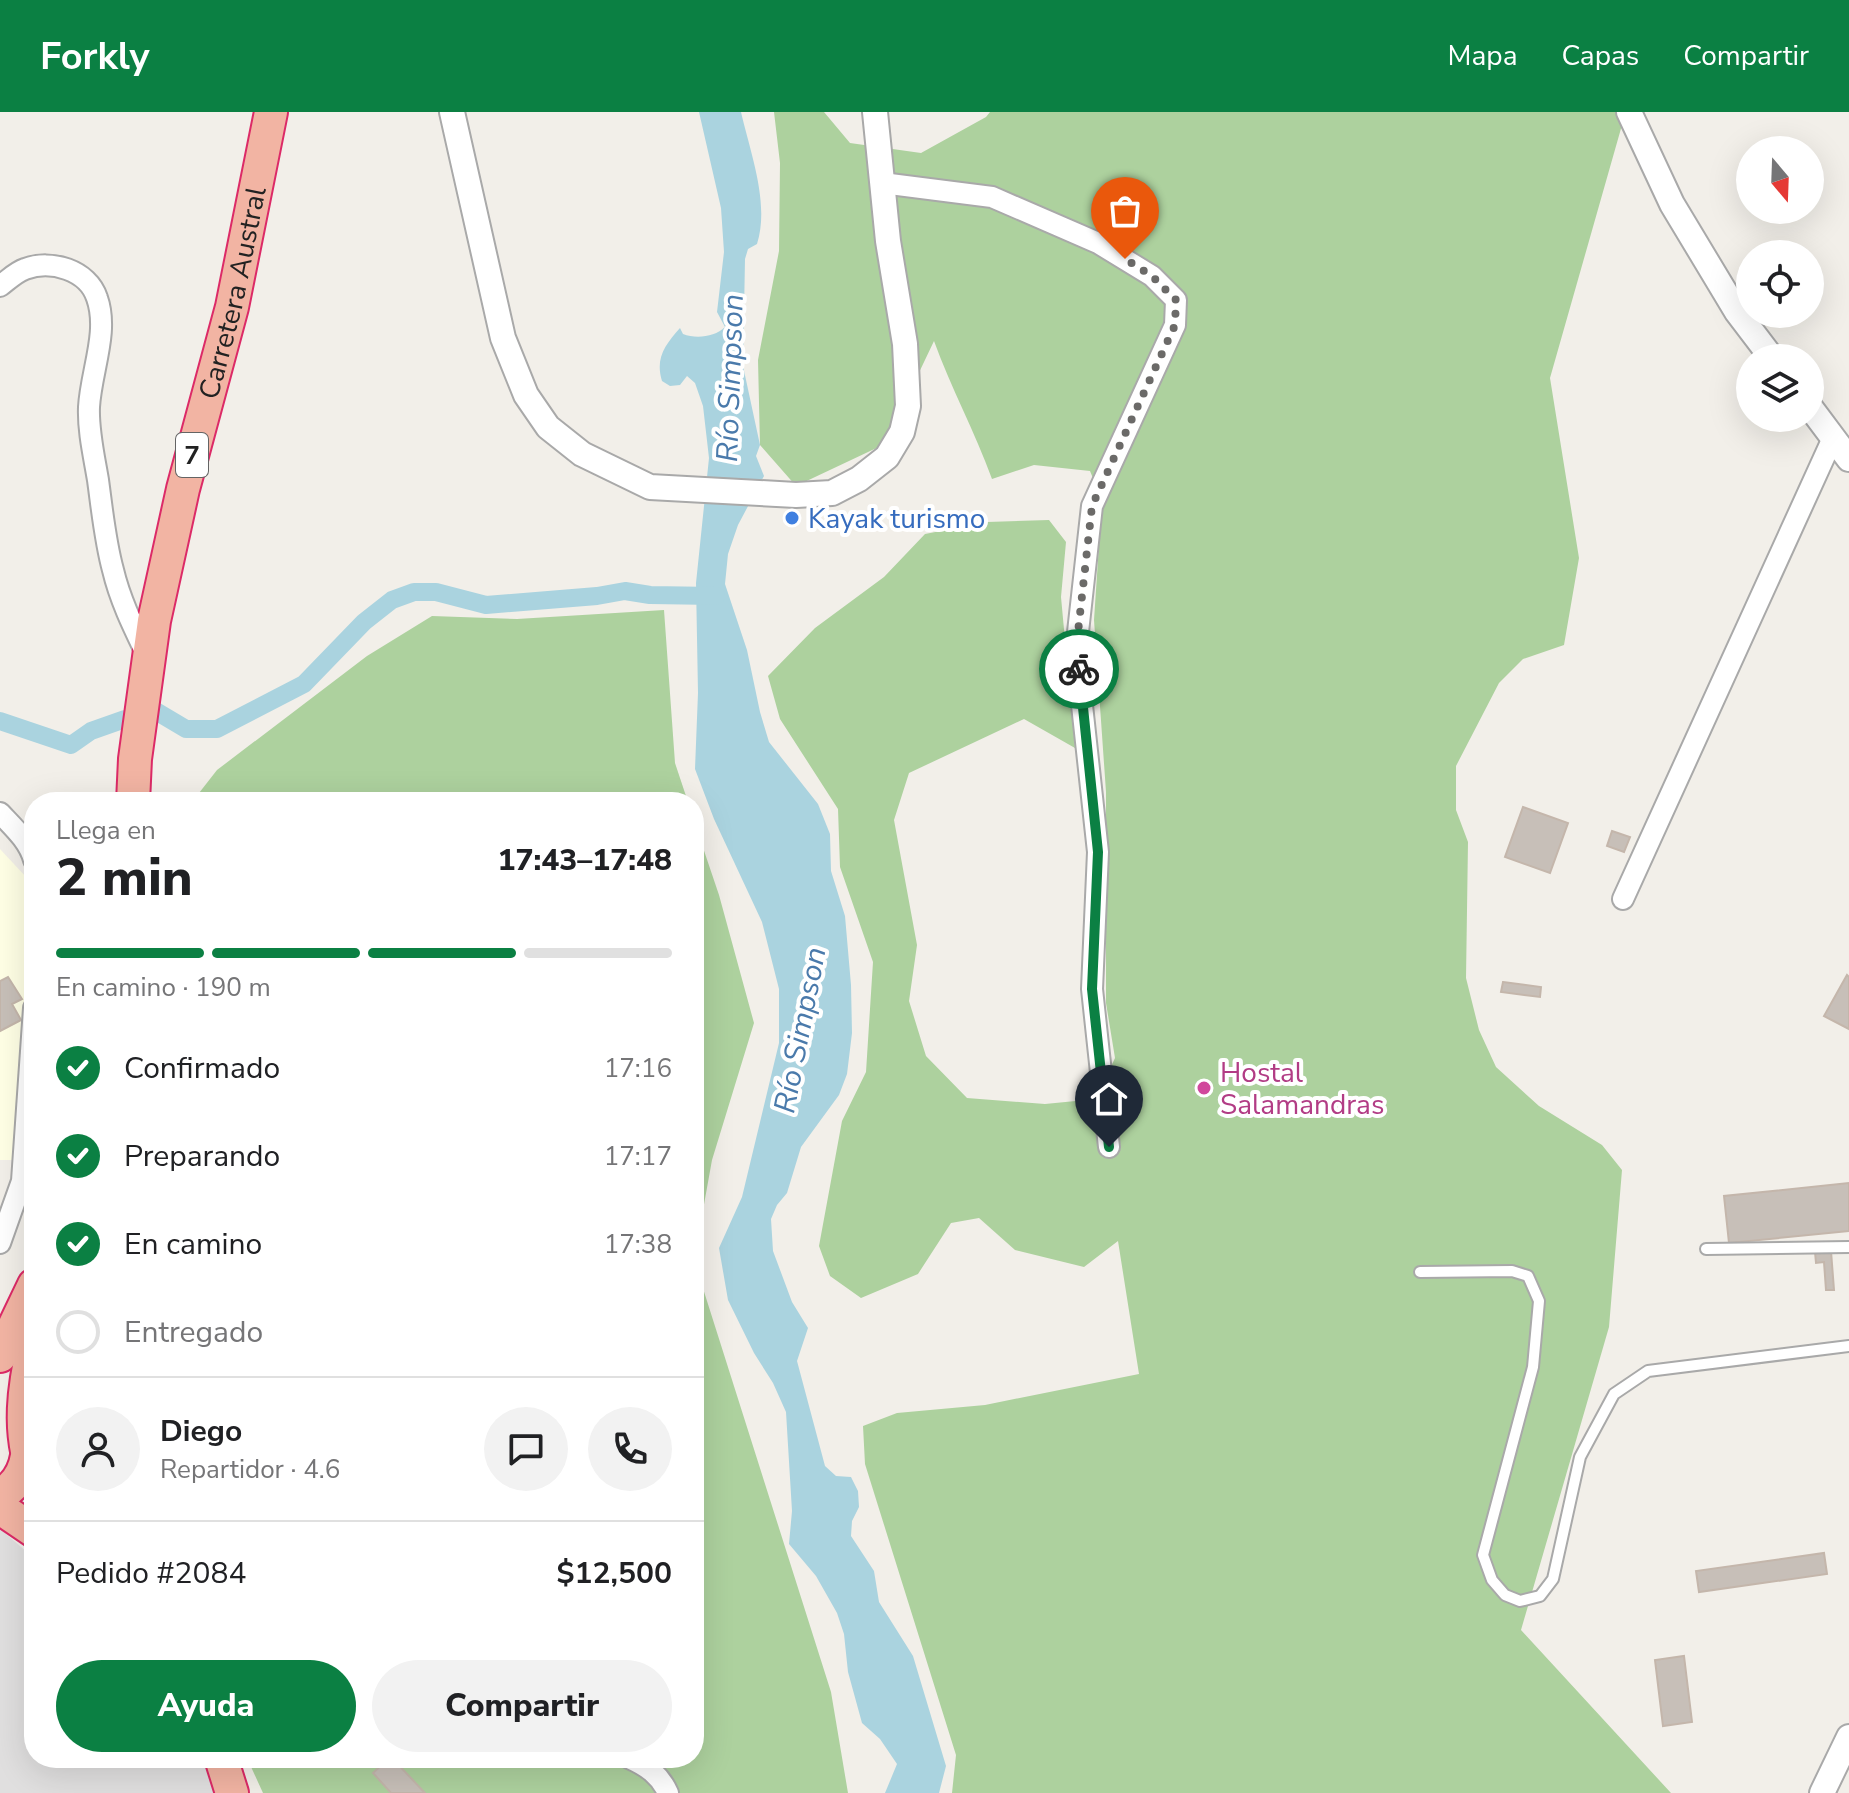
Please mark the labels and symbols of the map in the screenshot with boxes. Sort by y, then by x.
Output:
north arrow [1736,136,1824,224]
pin [1091,177,1159,259]
street label: Carretera Austral [190,183,276,403]
water label: Río Simpson [707,293,754,463]
road number: 7 [176,433,208,477]
place label: Kayak turismo [808,500,985,538]
marker: Kayak turismo [783,509,801,527]
courier [1039,629,1119,709]
water label: Río Simpson [764,944,837,1117]
place label: Hostal Salamandras [1220,1054,1384,1124]
pin [1075,1065,1143,1147]
marker: Hostal Salamandras [1195,1079,1213,1097]

